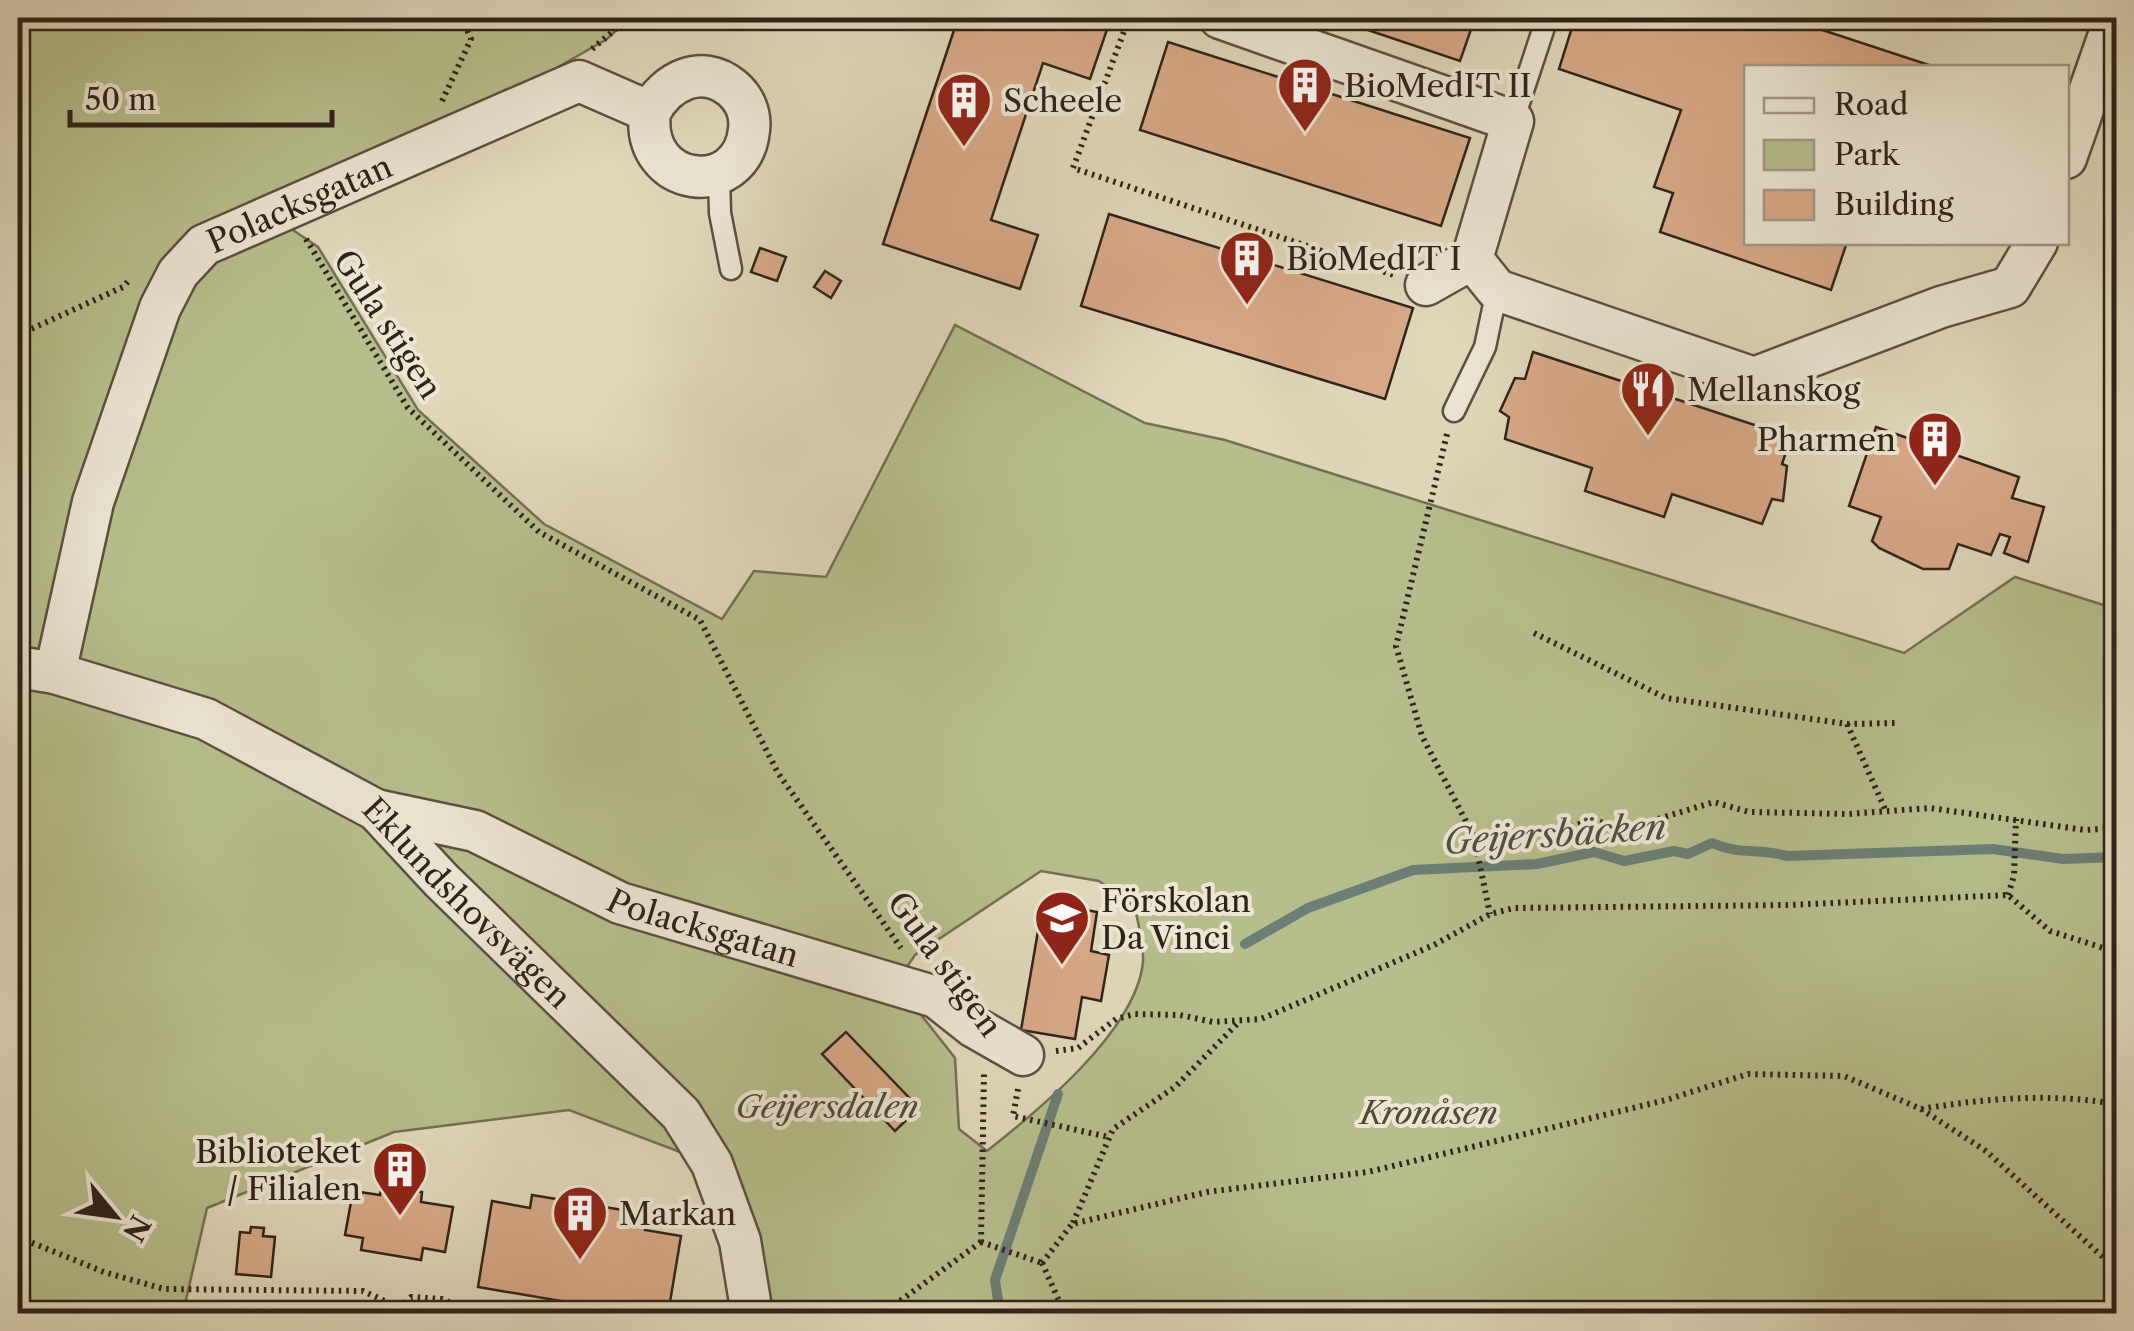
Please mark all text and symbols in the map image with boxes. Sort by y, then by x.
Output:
building icon: BioMedIT II [1275,55,1335,134]
scale bar [70,65,332,127]
legend [1744,65,2069,245]
place label: BioMedIT II [1344,66,1532,105]
building icon: Scheele [934,70,994,149]
text: 50 m [85,81,156,118]
place label: Scheele [1003,81,1122,120]
text: Road [1834,86,1908,123]
text: Park [1834,136,1901,173]
street label: Polacksgatan [201,146,398,261]
text: Building [1834,186,1954,223]
building icon: BioMedIT I [1217,228,1277,307]
place label: BioMedIT I [1286,239,1462,278]
street label: Gula stigen [325,242,451,406]
restaurant icon: Mellanskog [1618,359,1678,438]
place label: Mellanskog [1687,370,1861,409]
building icon: Pharmen [1905,409,1965,488]
place label: Pharmen [1757,420,1896,459]
street label: Eklundshovsvägen [355,789,580,1016]
water label: Geijersbäcken [1442,805,1668,863]
street label: Polacksgatan [601,880,804,975]
place label: Förskolan Da Vinci [1101,881,1251,957]
street label: Gula stigen [879,884,1011,1044]
school or university icon: Förskolan Da Vinci [1032,888,1092,967]
park label: Geijersdalen [735,1087,919,1126]
park label: Kronåsen [1357,1093,1498,1132]
place label: Biblioteket / Filialen [195,1132,362,1208]
building icon: Biblioteket / Filialen [370,1139,430,1218]
north arrow [65,1166,165,1266]
building icon: Markan [550,1183,610,1262]
place label: Markan [619,1194,736,1233]
text: N [116,1209,158,1247]

